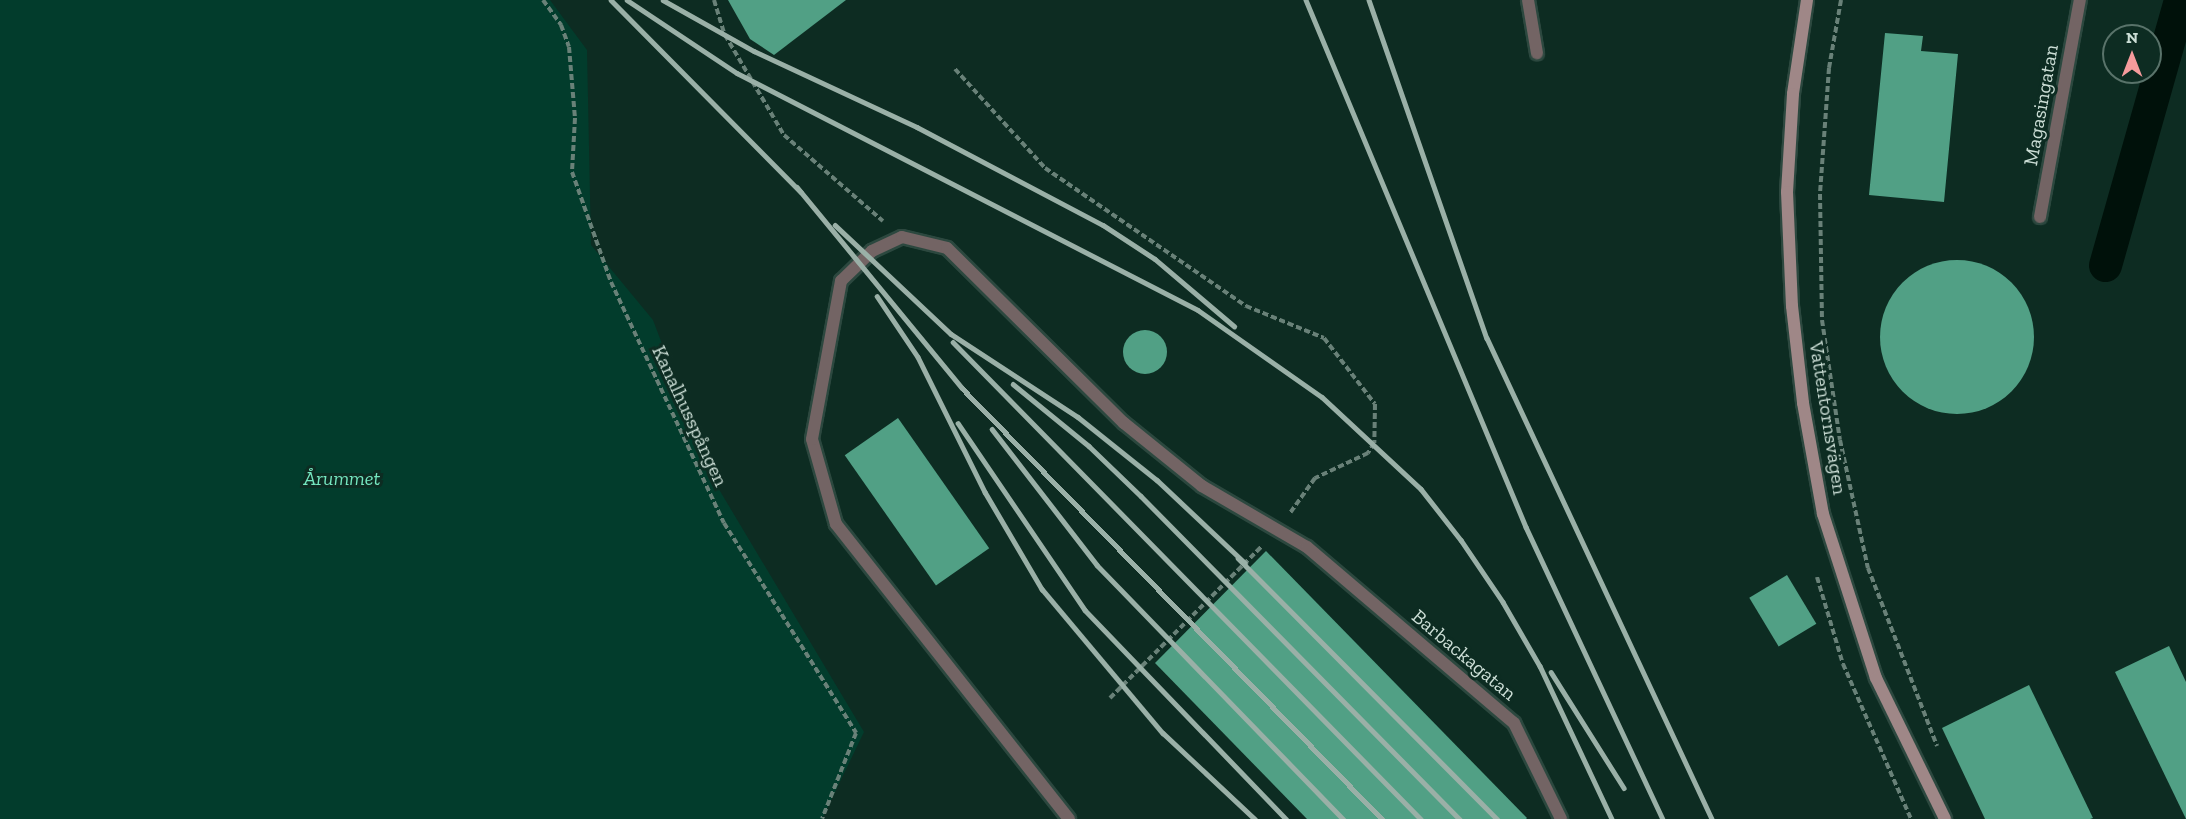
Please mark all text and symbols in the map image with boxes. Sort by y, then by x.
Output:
north arrow [2102,24,2162,84]
text: N [2126,28,2138,47]
street label: Magasingatan [2019,42,2063,168]
street label: Vattentornsvägen [1804,340,1852,496]
street label: Kanalhusspången [647,342,733,490]
park label: Årummet [304,466,380,490]
street label: Barbackagatan [1407,604,1521,706]

